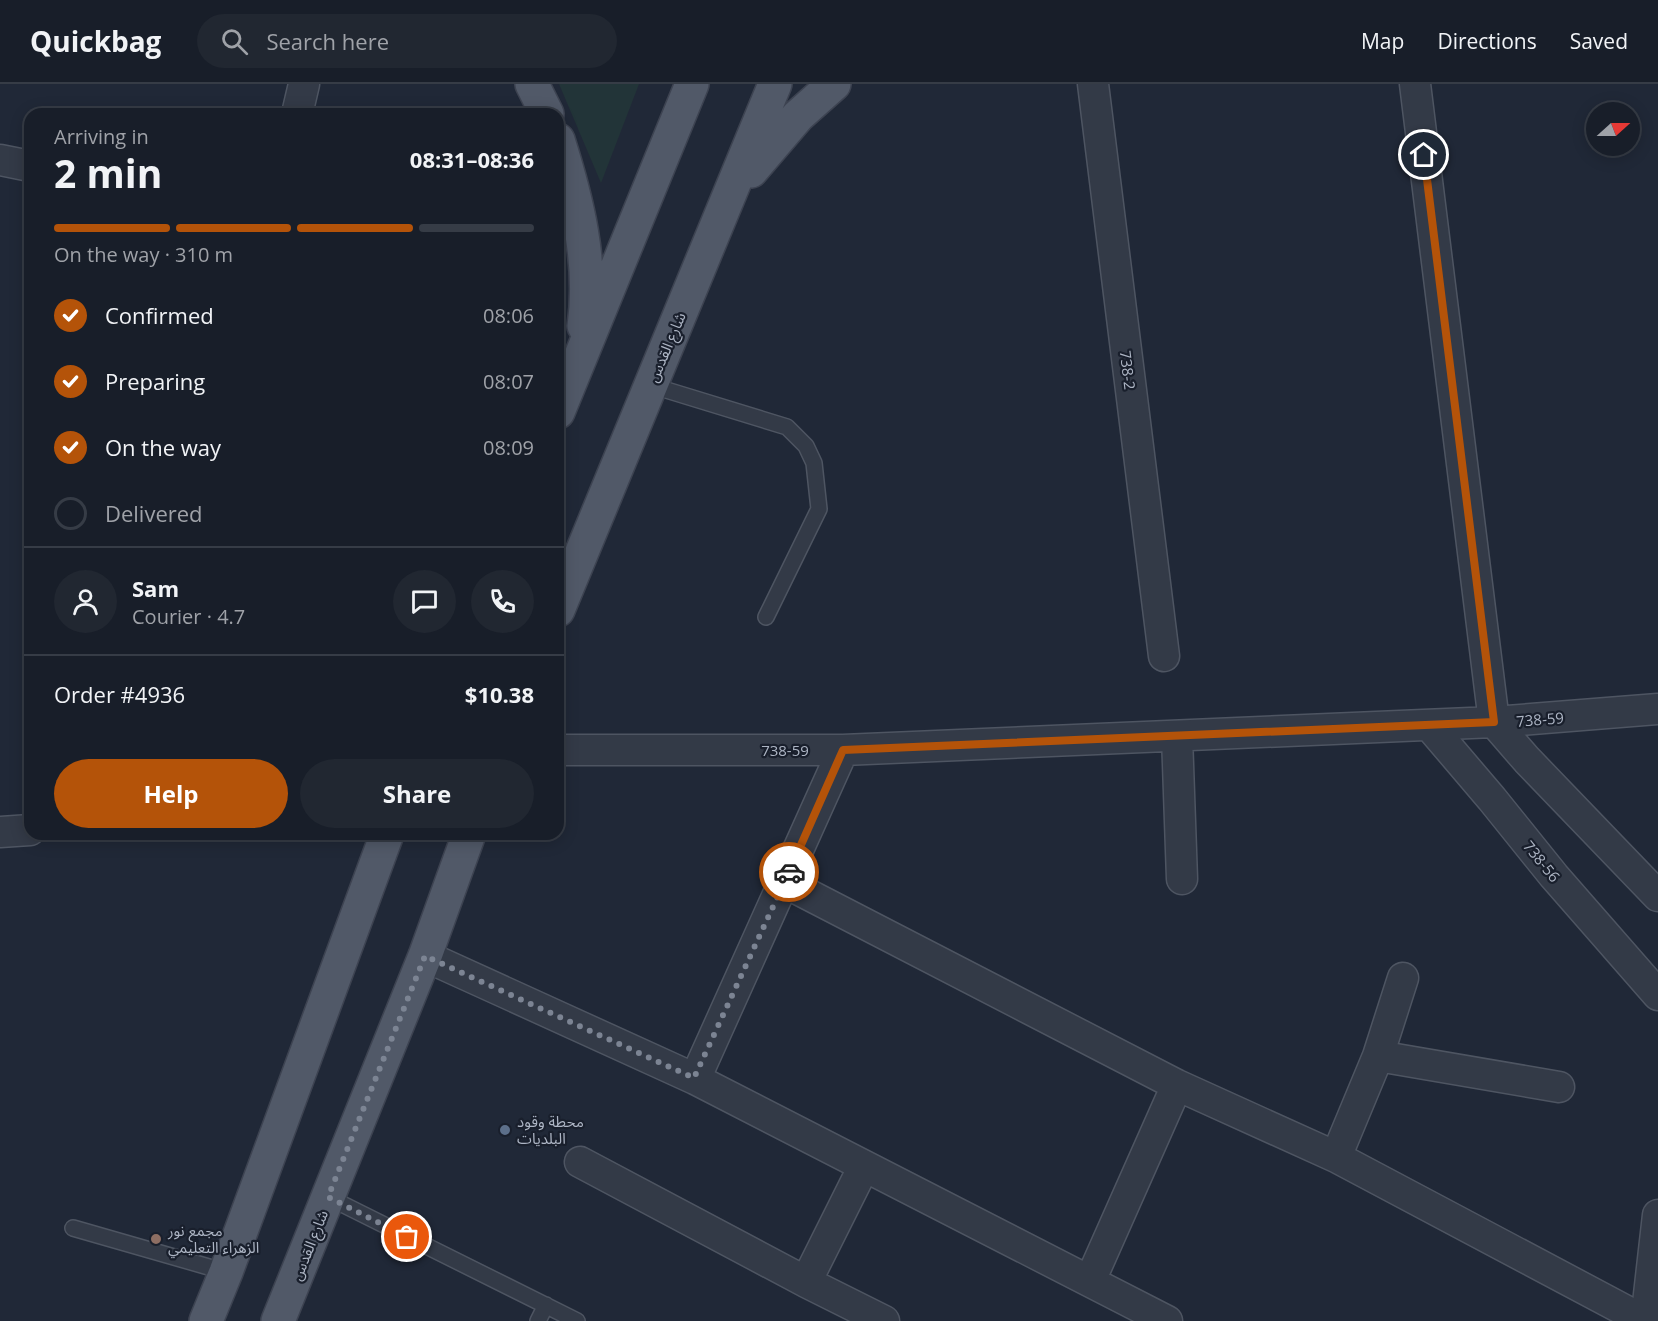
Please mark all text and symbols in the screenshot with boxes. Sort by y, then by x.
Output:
search box [197,14,617,68]
text: Quickbag [30,22,161,60]
icon: search [218,25,251,58]
text: Search here [266,26,389,56]
text: Map [1361,27,1404,55]
text: Directions [1437,27,1537,55]
text: Saved [1570,27,1628,55]
north arrow [1586,102,1640,156]
map controls [1586,102,1640,156]
text: Arriving in [54,123,149,150]
pin [1398,129,1449,180]
icon: home [1407,138,1440,171]
text: 08:31–08:36 [410,144,534,174]
text: 2 min [54,146,162,199]
text: On the way · 310 m [54,241,233,268]
icon: check [54,299,87,332]
text: Confirmed [105,300,214,330]
text: 08:06 [483,302,534,329]
street label: شارع القدس [642,309,693,386]
street label: 738-2 [1116,349,1140,391]
icon: check [54,365,87,398]
text: Preparing [105,366,205,396]
text: 08:07 [483,368,534,395]
icon: check [54,431,87,464]
text: On the way [105,432,221,462]
text: 08:09 [483,434,534,461]
text: Delivered [105,498,203,528]
button: person [54,570,117,633]
button: chat [393,570,456,633]
button: phone [471,570,534,633]
text: Sam [132,573,179,603]
text: Courier · 4.7 [132,603,245,630]
text: Order #4936 [54,679,185,709]
text: $10.38 [465,679,534,709]
street label: 738-59 [1515,707,1565,731]
street label: 738-59 [761,740,809,760]
button: Help [54,759,288,828]
button: Share [300,759,534,828]
street label: 738-56 [1519,836,1565,886]
courier [759,842,819,902]
icon: car [773,856,806,889]
place label: محطة وقود البلديات [517,1111,584,1148]
marker: محطة وقود البلديات [498,1123,512,1137]
street label: شارع القدس [286,1207,335,1284]
pin [381,1211,432,1262]
place label: مجمع نور الزهراء التعليمي [167,1220,259,1259]
icon: bag [390,1220,423,1253]
marker: مجمع نور الزهراء التعليمي [149,1232,163,1246]

